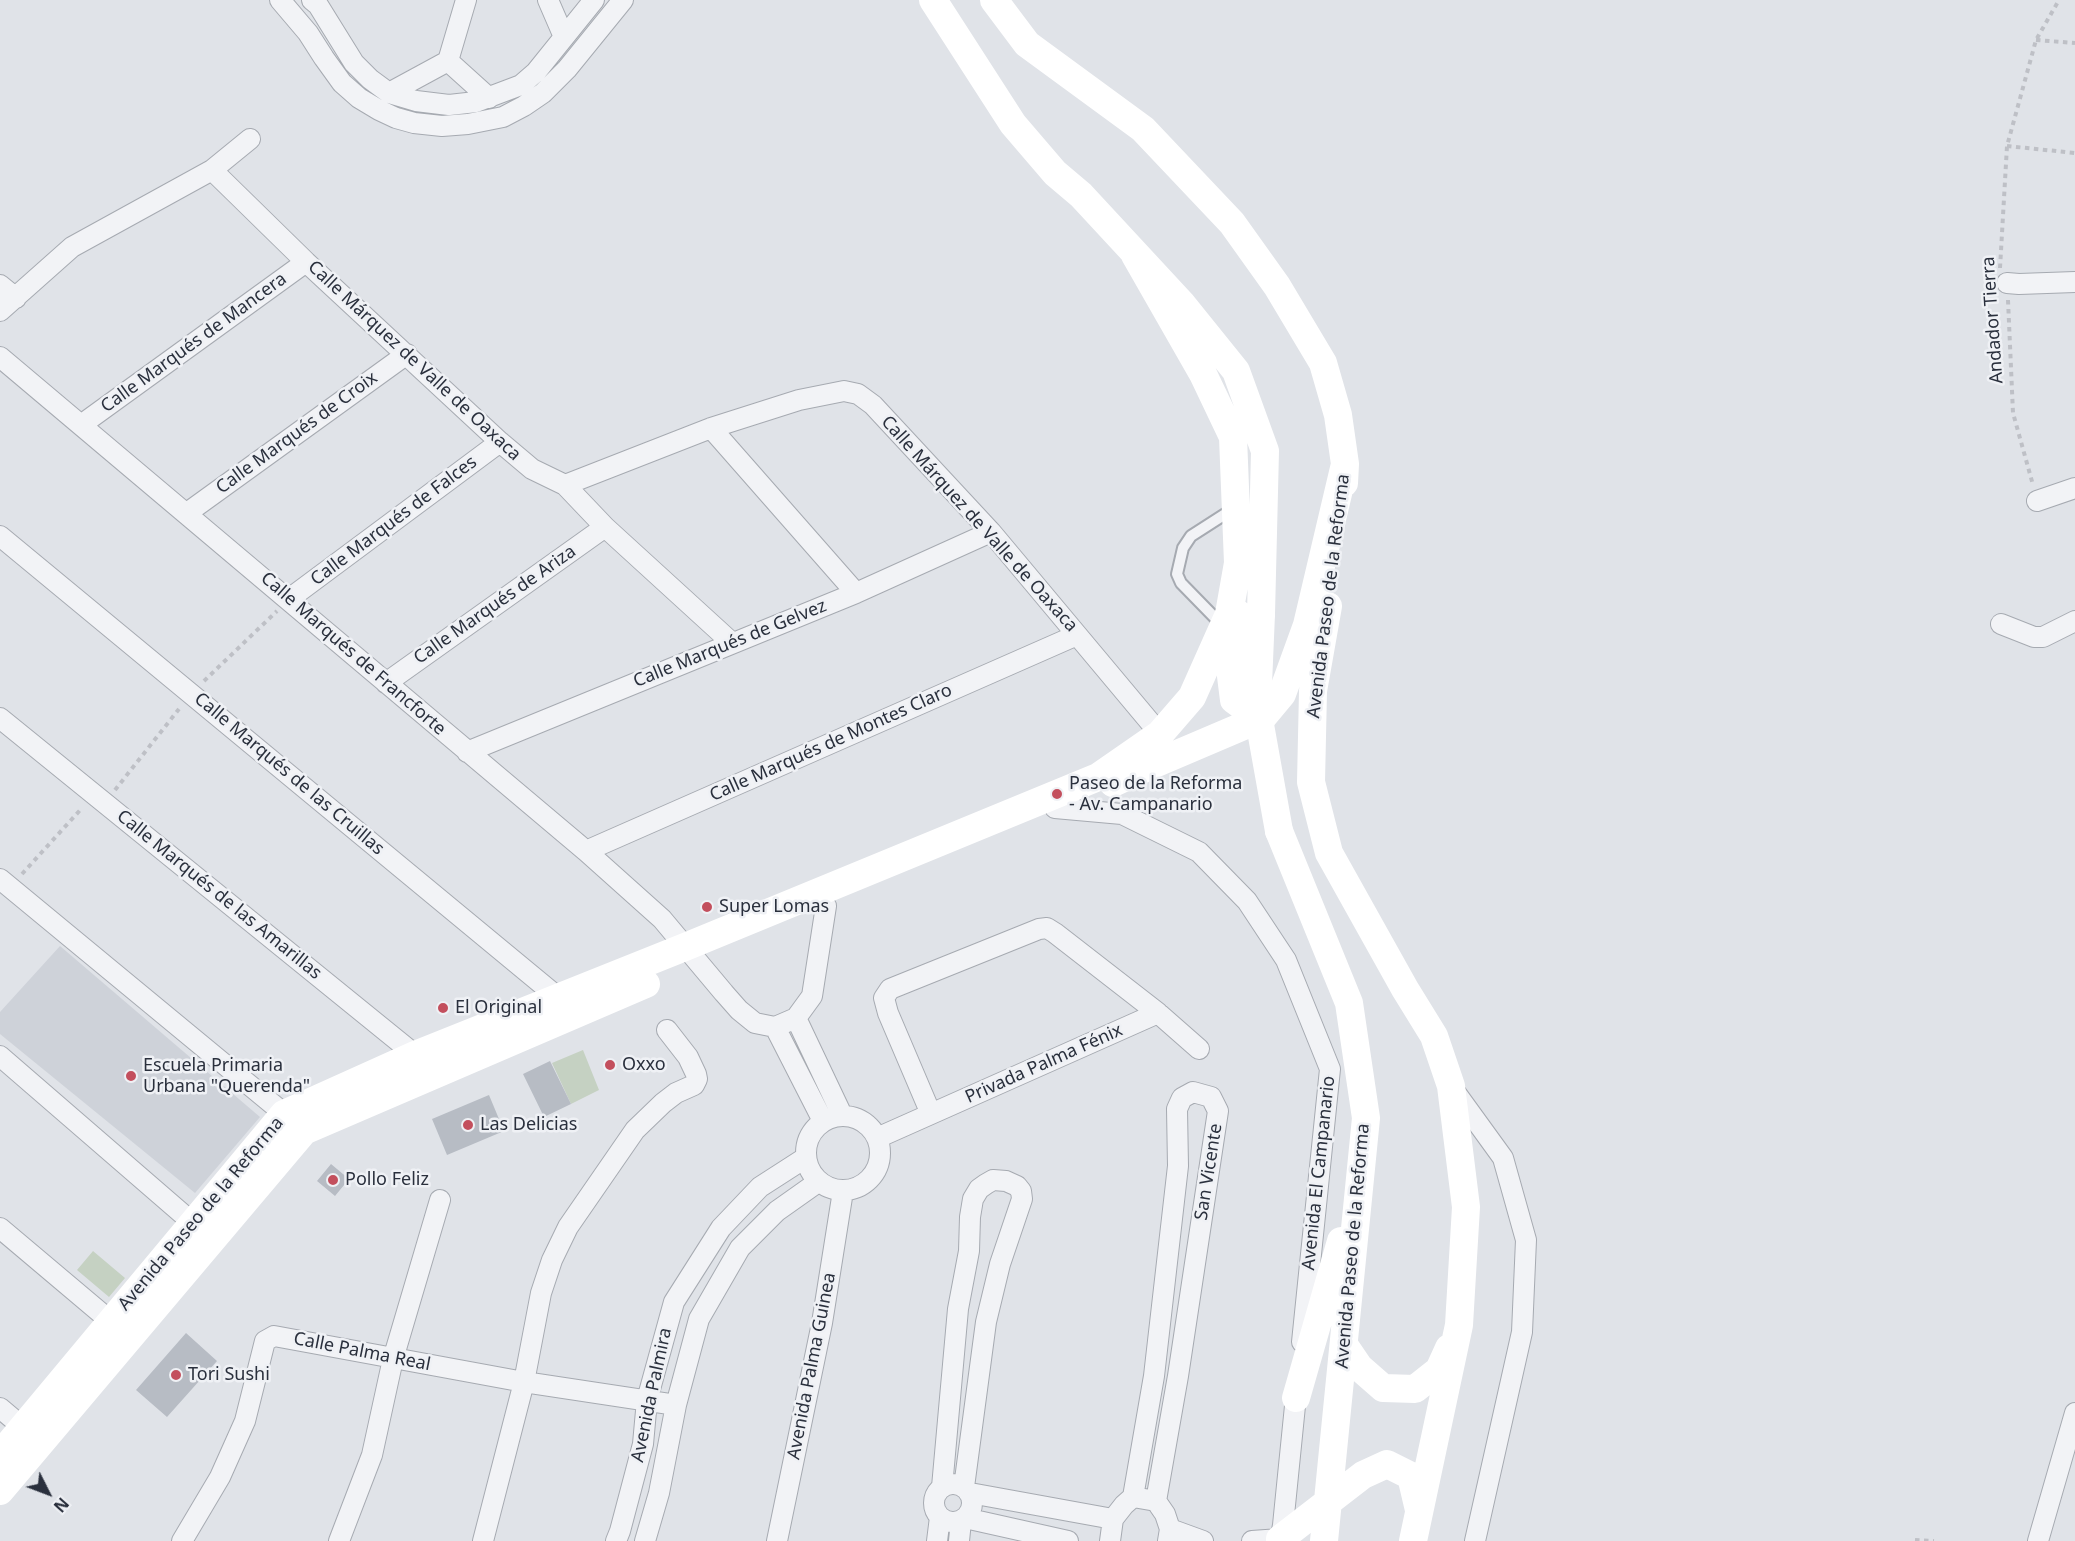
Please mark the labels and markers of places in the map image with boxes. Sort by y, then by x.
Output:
place label: Paseo de la Reforma - Av. Campanario [1069,773,1242,816]
marker: Paseo de la Reforma - Av. Campanario [1050,787,1064,801]
place label: Super Lomas [719,896,829,918]
marker: Super Lomas [700,900,714,914]
place label: El Original [455,997,542,1019]
marker: El Original [436,1001,450,1015]
place label: Oxxo [622,1054,666,1076]
place label: Escuela Primaria Urbana "Querenda" [143,1055,310,1098]
marker: Oxxo [603,1058,617,1072]
marker: Escuela Primaria Urbana "Querenda" [124,1069,138,1083]
place label: Las Delicias [480,1114,577,1136]
marker: Las Delicias [461,1118,475,1132]
place label: Pollo Feliz [345,1169,429,1191]
marker: Pollo Feliz [326,1173,340,1187]
place label: Tori Sushi [188,1364,270,1386]
marker: Tori Sushi [169,1368,183,1382]

